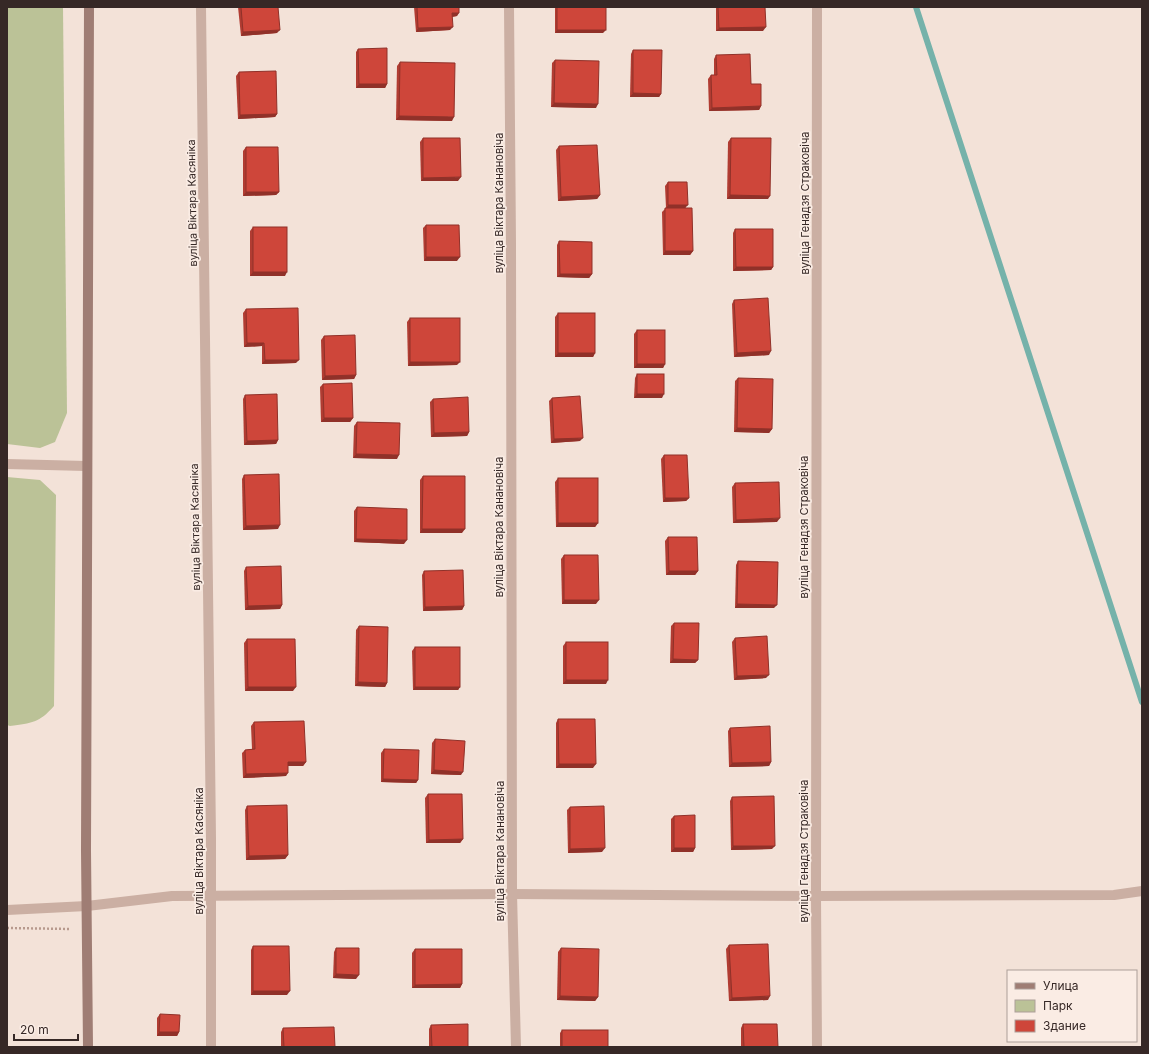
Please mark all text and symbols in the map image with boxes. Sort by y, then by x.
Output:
street label: вуліца Генадзя Страковіча [798,132,812,274]
street label: вуліца Віктара Канановіча [492,133,506,273]
street label: вуліца Віктара Касяніка [184,139,200,267]
street label: вуліца Генадзя Страковіча [797,456,811,598]
street label: вуліца Віктара Канановіча [492,457,506,597]
street label: вуліца Віктара Касяніка [187,463,203,591]
street label: вуліца Генадзя Страковіча [797,780,811,922]
street label: вуліца Віктара Канановіча [493,781,507,921]
street label: вуліца Віктара Касяніка [192,787,206,915]
legend [1007,970,1137,1042]
text: Улица [1043,978,1078,993]
text: Парк [1043,998,1073,1013]
scale bar [14,1016,78,1042]
text: Здание [1043,1018,1086,1033]
text: 20 m [20,1022,49,1037]

